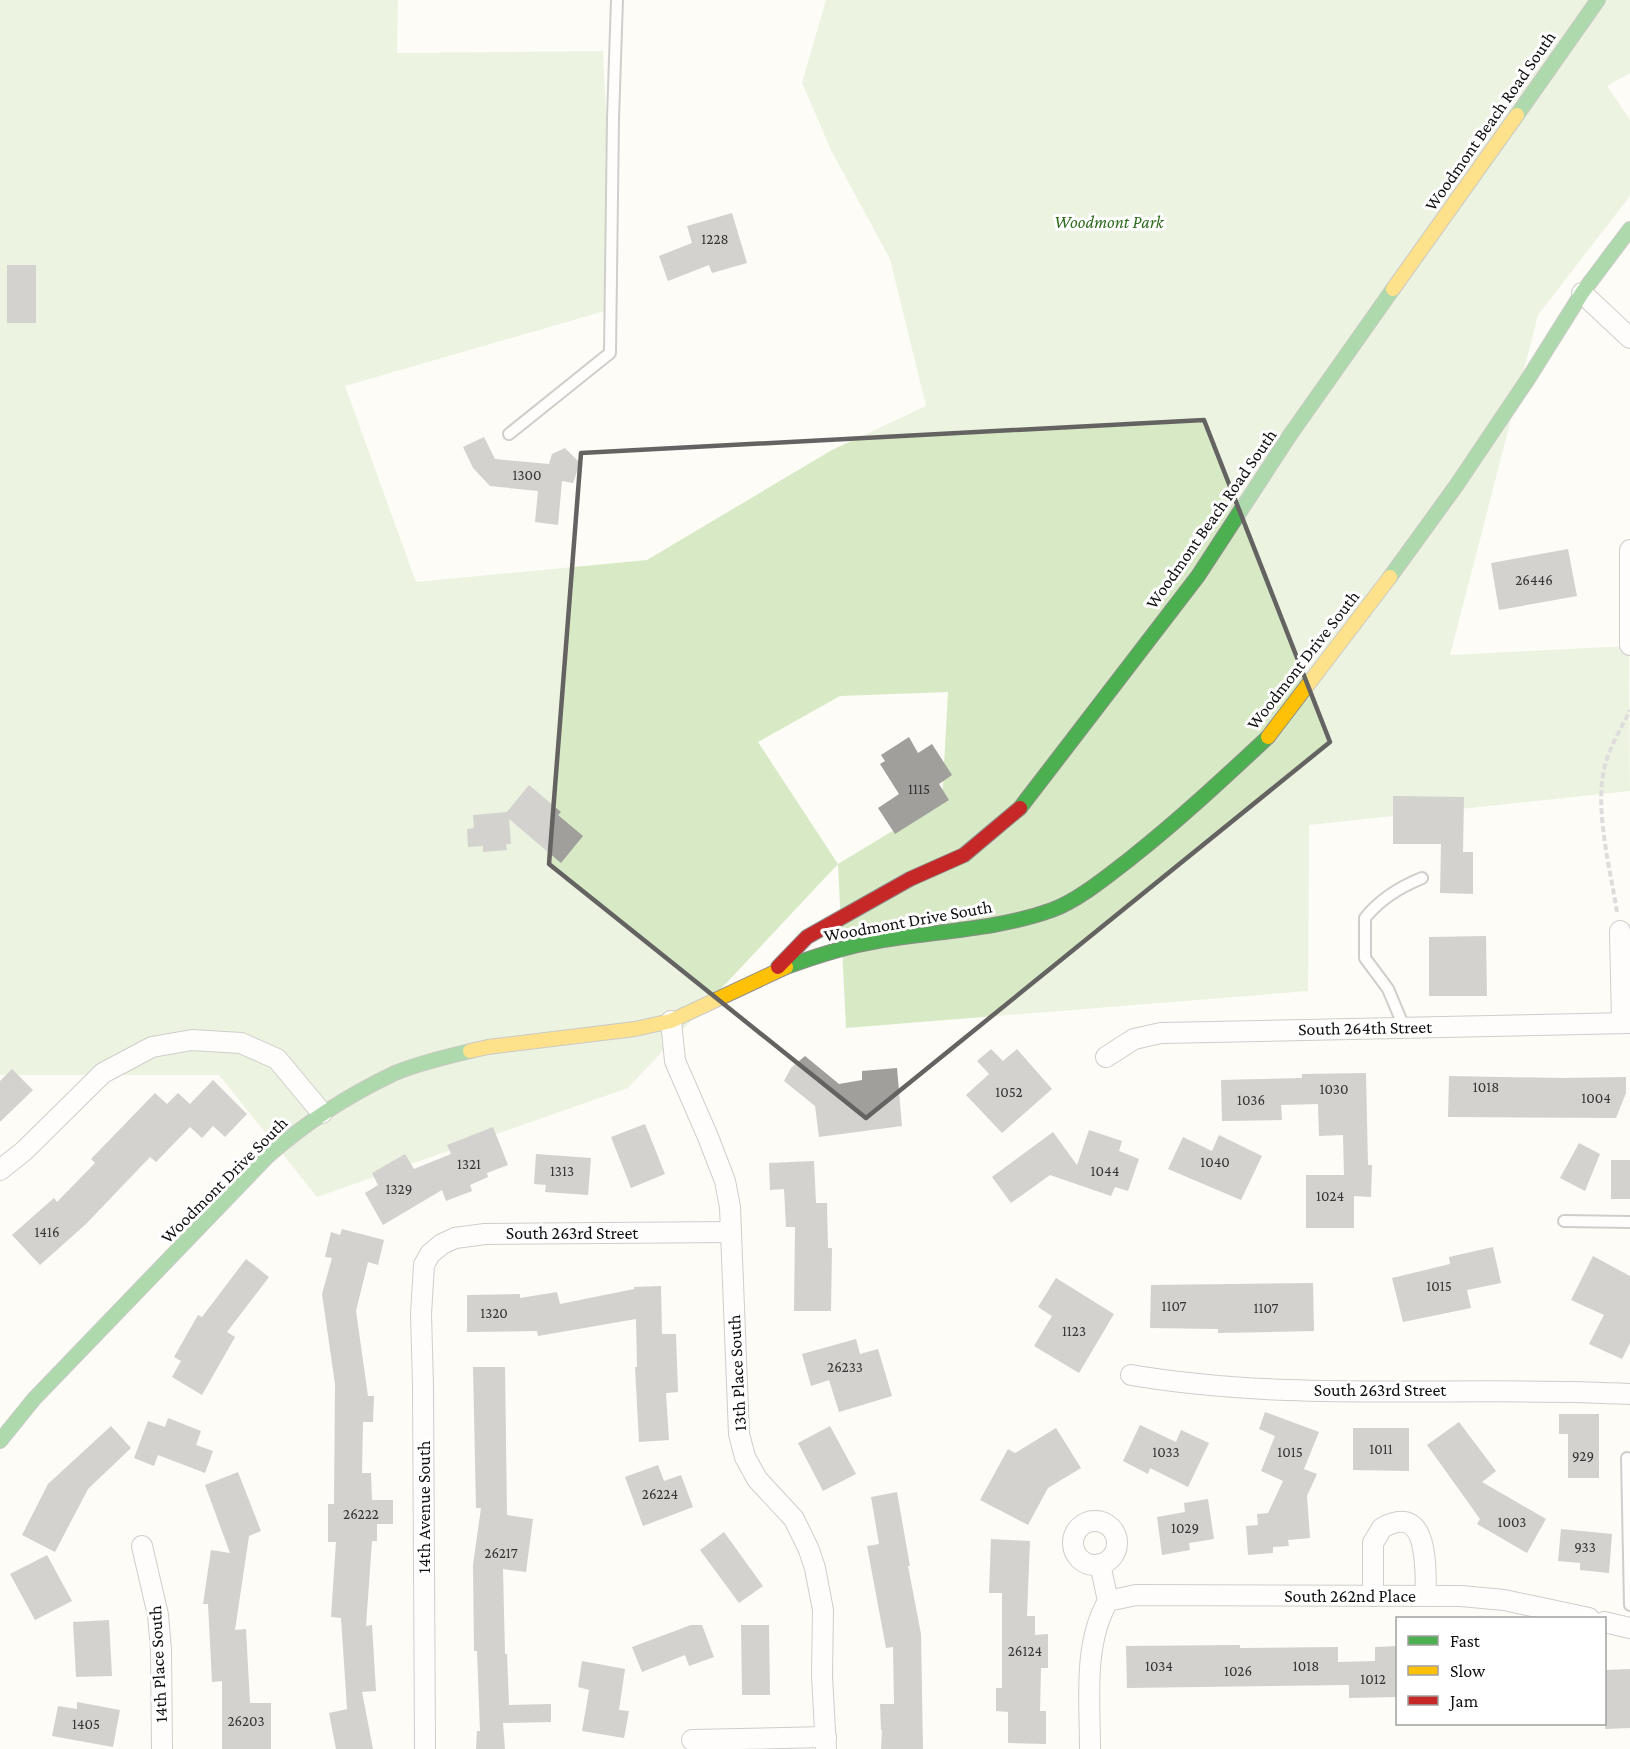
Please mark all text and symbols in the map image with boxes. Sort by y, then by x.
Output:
street label: Woodmont Beach Road South [1420,27,1560,215]
park label: Woodmont Park [1054,212,1165,232]
house number: 1228 [701,231,729,247]
street label: Woodmont Beach Road South [1141,425,1281,613]
house number: 1300 [512,467,542,483]
house number: 26446 [1515,572,1553,588]
street label: Woodmont Drive South [1243,586,1364,733]
house number: 1115 [908,781,930,797]
street label: Woodmont Drive South [822,896,994,946]
street label: South 264th Street [1298,1017,1433,1039]
house number: 1018 [1473,1079,1499,1095]
house number: 1030 [1320,1081,1348,1097]
house number: 1052 [995,1084,1023,1100]
house number: 1004 [1581,1090,1611,1106]
house number: 1036 [1237,1092,1265,1108]
street label: Woodmont Drive South [157,1112,292,1247]
house number: 1040 [1200,1154,1230,1170]
house number: 1321 [457,1156,481,1172]
house number: 1313 [550,1163,574,1179]
house number: 1044 [1091,1163,1119,1179]
house number: 1329 [386,1181,412,1197]
house number: 1024 [1316,1188,1344,1204]
street label: South 263rd Street [506,1223,639,1243]
house number: 1416 [34,1224,60,1240]
house number: 1015 [1426,1278,1452,1294]
house number: 1107 [1162,1298,1187,1314]
house number: 1107 [1254,1300,1279,1316]
house number: 1320 [480,1305,508,1321]
street label: 13th Place South [724,1314,750,1432]
house number: 1123 [1062,1323,1086,1339]
house number: 26233 [827,1359,863,1375]
street label: South 263rd Street [1314,1380,1447,1400]
street label: 14th Avenue South [414,1440,434,1574]
house number: 1011 [1369,1441,1393,1457]
house number: 1033 [1152,1444,1180,1460]
house number: 1015 [1277,1444,1303,1460]
house number: 929 [1572,1448,1594,1464]
house number: 26224 [642,1486,678,1502]
house number: 26222 [343,1506,379,1522]
house number: 1003 [1498,1514,1526,1530]
house number: 1029 [1171,1520,1199,1536]
house number: 933 [1574,1539,1596,1555]
house number: 26217 [484,1545,518,1561]
street label: South 262nd Place [1284,1586,1416,1606]
street label: 14th Place South [145,1605,171,1723]
legend [1396,1617,1606,1725]
text: Fast [1450,1631,1481,1651]
house number: 26124 [1008,1643,1042,1659]
house number: 1034 [1145,1658,1173,1674]
house number: 1018 [1293,1658,1319,1674]
text: Slow [1450,1661,1486,1681]
house number: 1026 [1224,1663,1252,1679]
house number: 1012 [1360,1671,1386,1687]
text: Jam [1448,1691,1479,1711]
house number: 26203 [227,1713,265,1729]
house number: 1405 [72,1716,100,1732]

